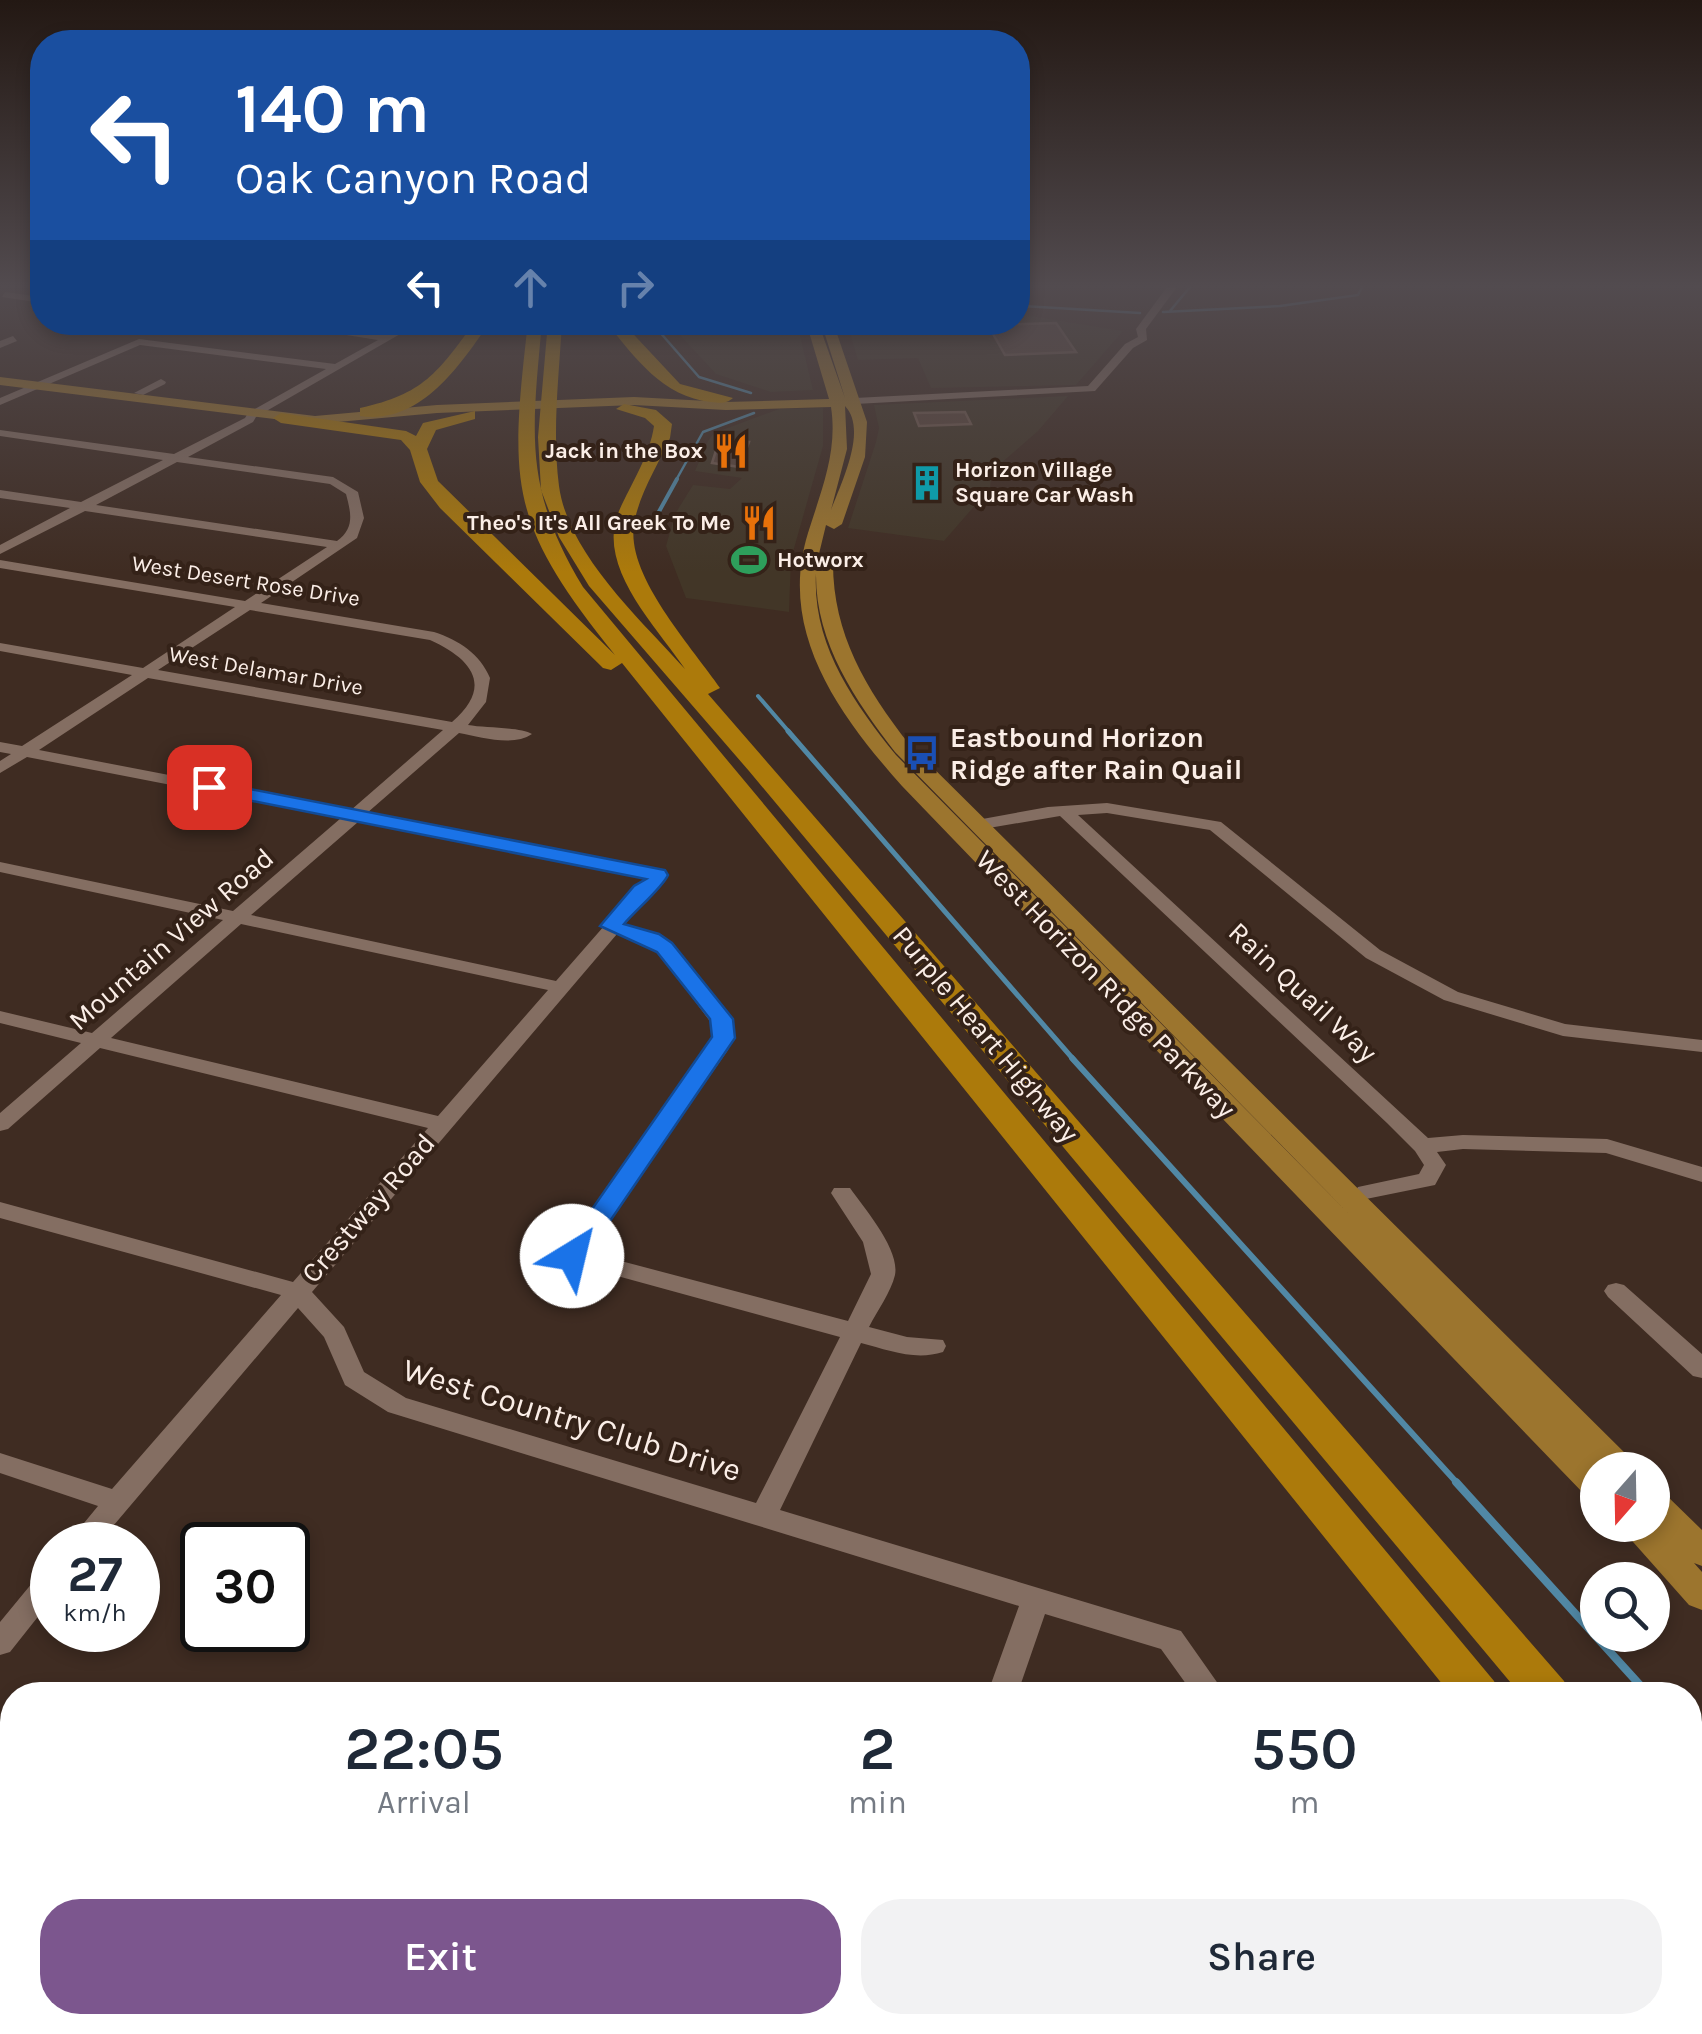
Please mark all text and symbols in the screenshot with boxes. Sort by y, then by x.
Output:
text: 140 m [235,68,430,150]
icon: left [70,70,200,200]
text: Oak Canyon Road [235,152,591,204]
icon: left [398,260,453,315]
icon: ahead [503,260,558,315]
icon: right [608,260,663,315]
restaurant icon: Jack in the Box [712,432,750,470]
place label: Jack in the Box [545,438,703,464]
place label: Horizon Village Square Car Wash [955,457,1134,508]
building icon: Horizon Village Square Car Wash [908,464,946,502]
restaurant icon: Theo's It's All Greek To Me [740,504,778,542]
place label: Theo's It's All Greek To Me [467,510,731,536]
sports icon: Hotworx [730,541,768,579]
place label: Hotworx [777,547,864,573]
street label: West Desert Rose Drive [130,550,362,612]
street label: West Delamar Drive [167,641,365,701]
place label: Eastbound Horizon Ridge after Rain Quail [950,721,1242,786]
bus stop icon: Eastbound Horizon Ridge after Rain Quail [903,734,941,772]
pin [167,745,252,830]
icon: arrive [182,760,237,815]
street label: Mountain View Road [62,841,280,1037]
street label: West Horizon Ridge Parkway [969,843,1243,1125]
street label: Rain Quail Way [1222,915,1384,1069]
street label: Purple Heart Highway [886,919,1086,1149]
street label: Crestway Road [294,1127,442,1289]
position arrow [520,1204,624,1308]
street label: West Country Club Drive [398,1351,746,1489]
north arrow [1580,1452,1670,1542]
map controls [1580,1452,1670,1652]
speed limit sign: 30 [180,1522,310,1652]
text: 27 [67,1545,123,1604]
button: search [1580,1562,1670,1652]
text: km/h [63,1598,127,1627]
text: 22:05 [344,1714,504,1784]
text: 2 [859,1714,895,1784]
text: 550 [1251,1714,1358,1784]
text: Arrival [377,1784,471,1821]
text: min [848,1784,907,1821]
text: m [1289,1784,1319,1821]
button: Exit [40,1899,841,2014]
button: Share [861,1899,1662,2014]

